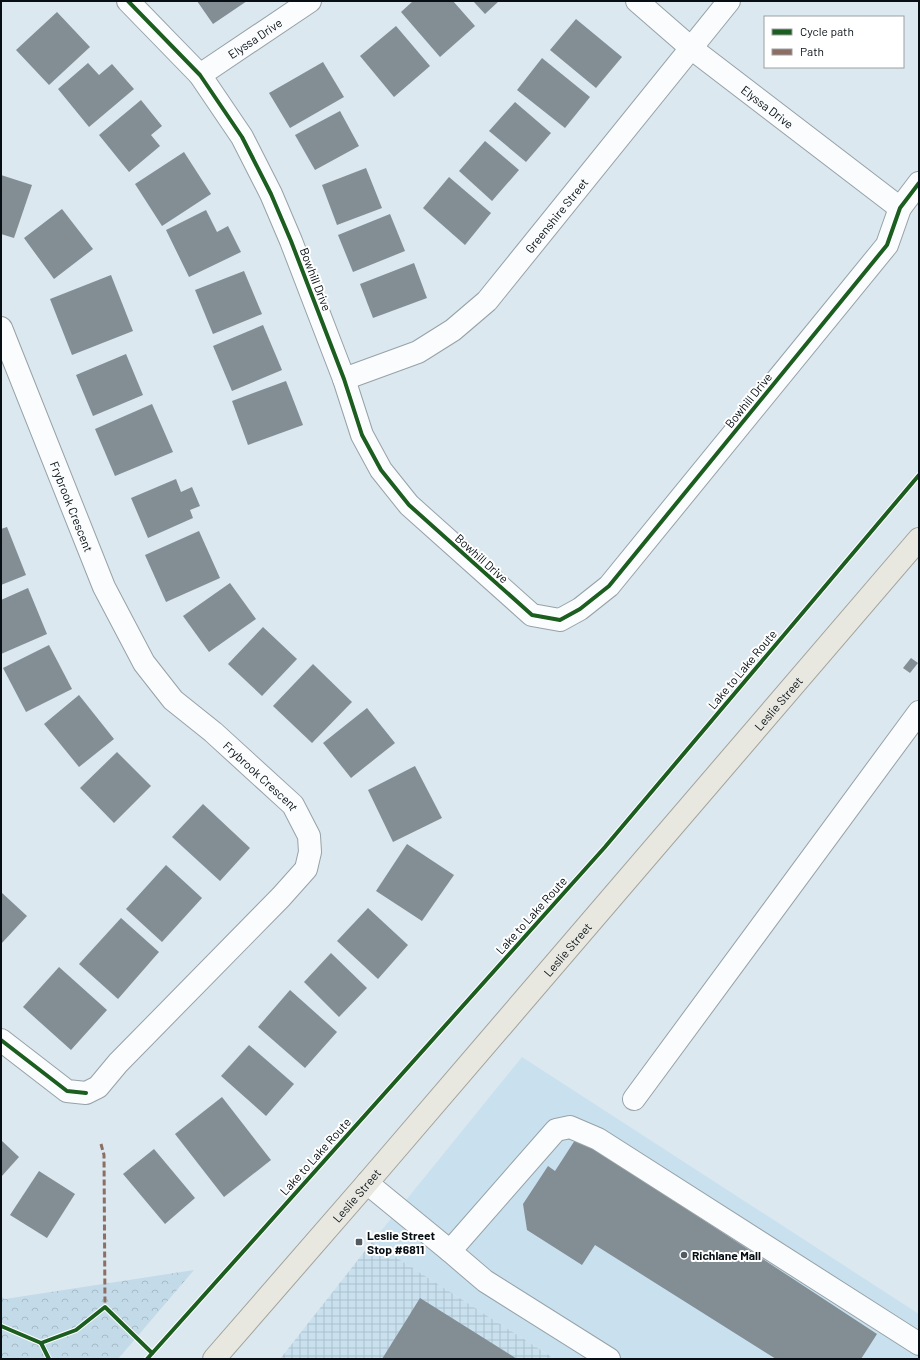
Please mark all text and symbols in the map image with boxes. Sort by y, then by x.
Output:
street label: Elyssa Drive [225,15,284,61]
legend [764,16,904,68]
text: Cycle path [800,24,854,38]
text: Path [800,44,824,58]
street label: Elyssa Drive [739,82,796,131]
street label: Greenshire Street [522,175,591,255]
street label: Bowhill Drive [298,245,334,313]
street label: Bowhill Drive [722,370,774,430]
street label: Frybrook Crescent [48,459,96,554]
street label: Bowhill Drive [453,530,511,586]
street label: Lake to Lake Route [705,627,779,711]
street label: Leslie Street [751,674,805,733]
street label: Frybrook Crescent [221,738,302,813]
street label: Lake to Lake Route [493,874,569,956]
street label: Leslie Street [540,920,594,979]
street label: Lake to Lake Route [277,1115,353,1197]
street label: Leslie Street [329,1166,383,1225]
place label: Leslie Street Stop #6811 [367,1228,435,1256]
marker: Leslie Street Stop #6811 [354,1237,364,1247]
place label: Richlane Mall [692,1248,761,1262]
marker: Richlane Mall [679,1250,689,1260]

